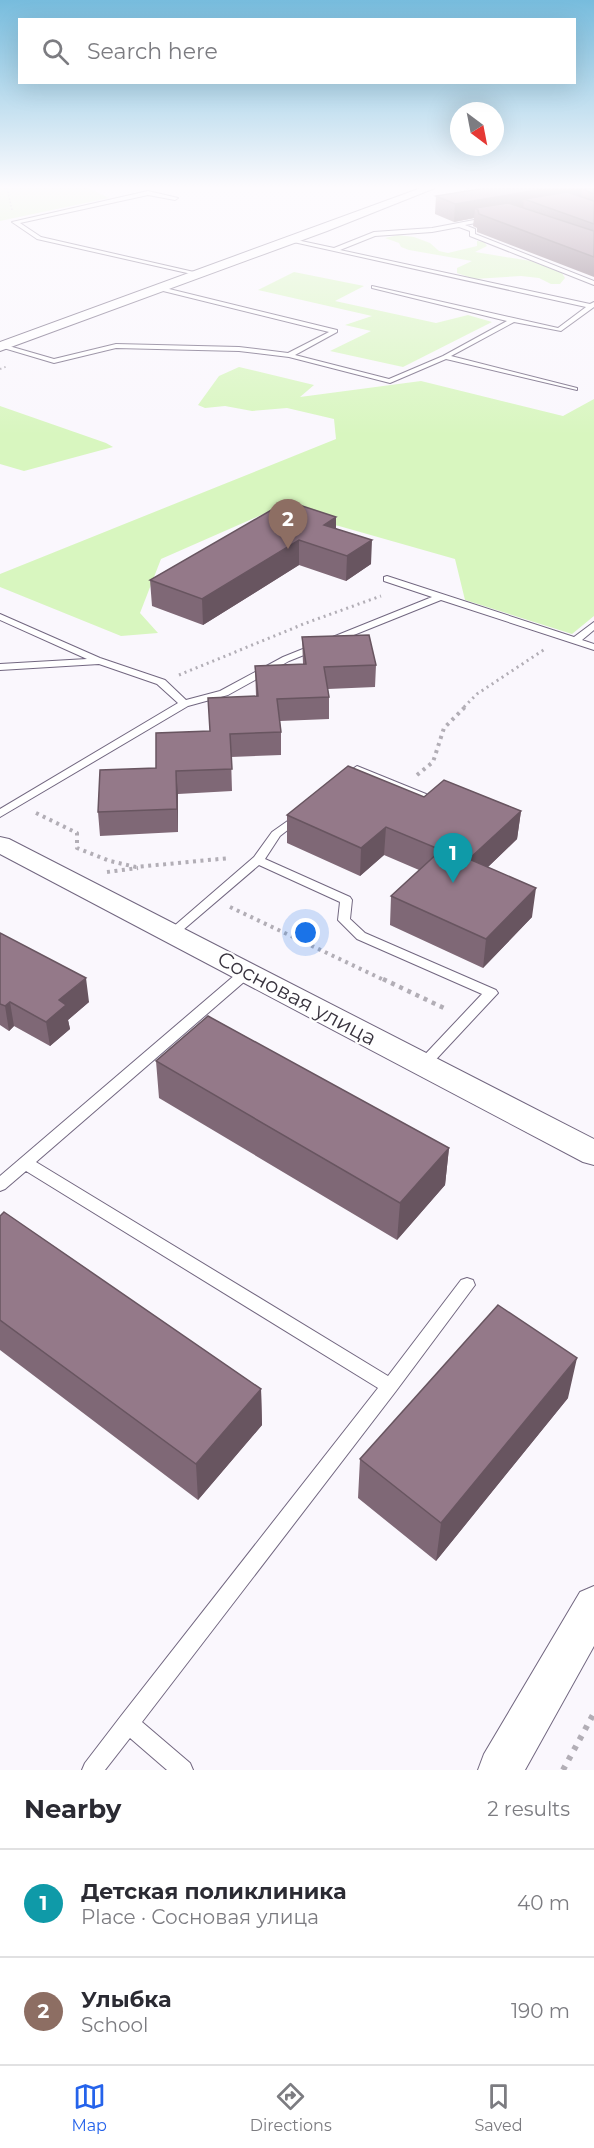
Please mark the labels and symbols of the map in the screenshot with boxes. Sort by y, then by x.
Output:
north arrow [450,102,504,156]
pin: 2 [268,500,308,549]
pin: 1 [434,834,472,883]
your location [291,918,320,947]
street label: Сосновая улица [213,946,381,1050]

